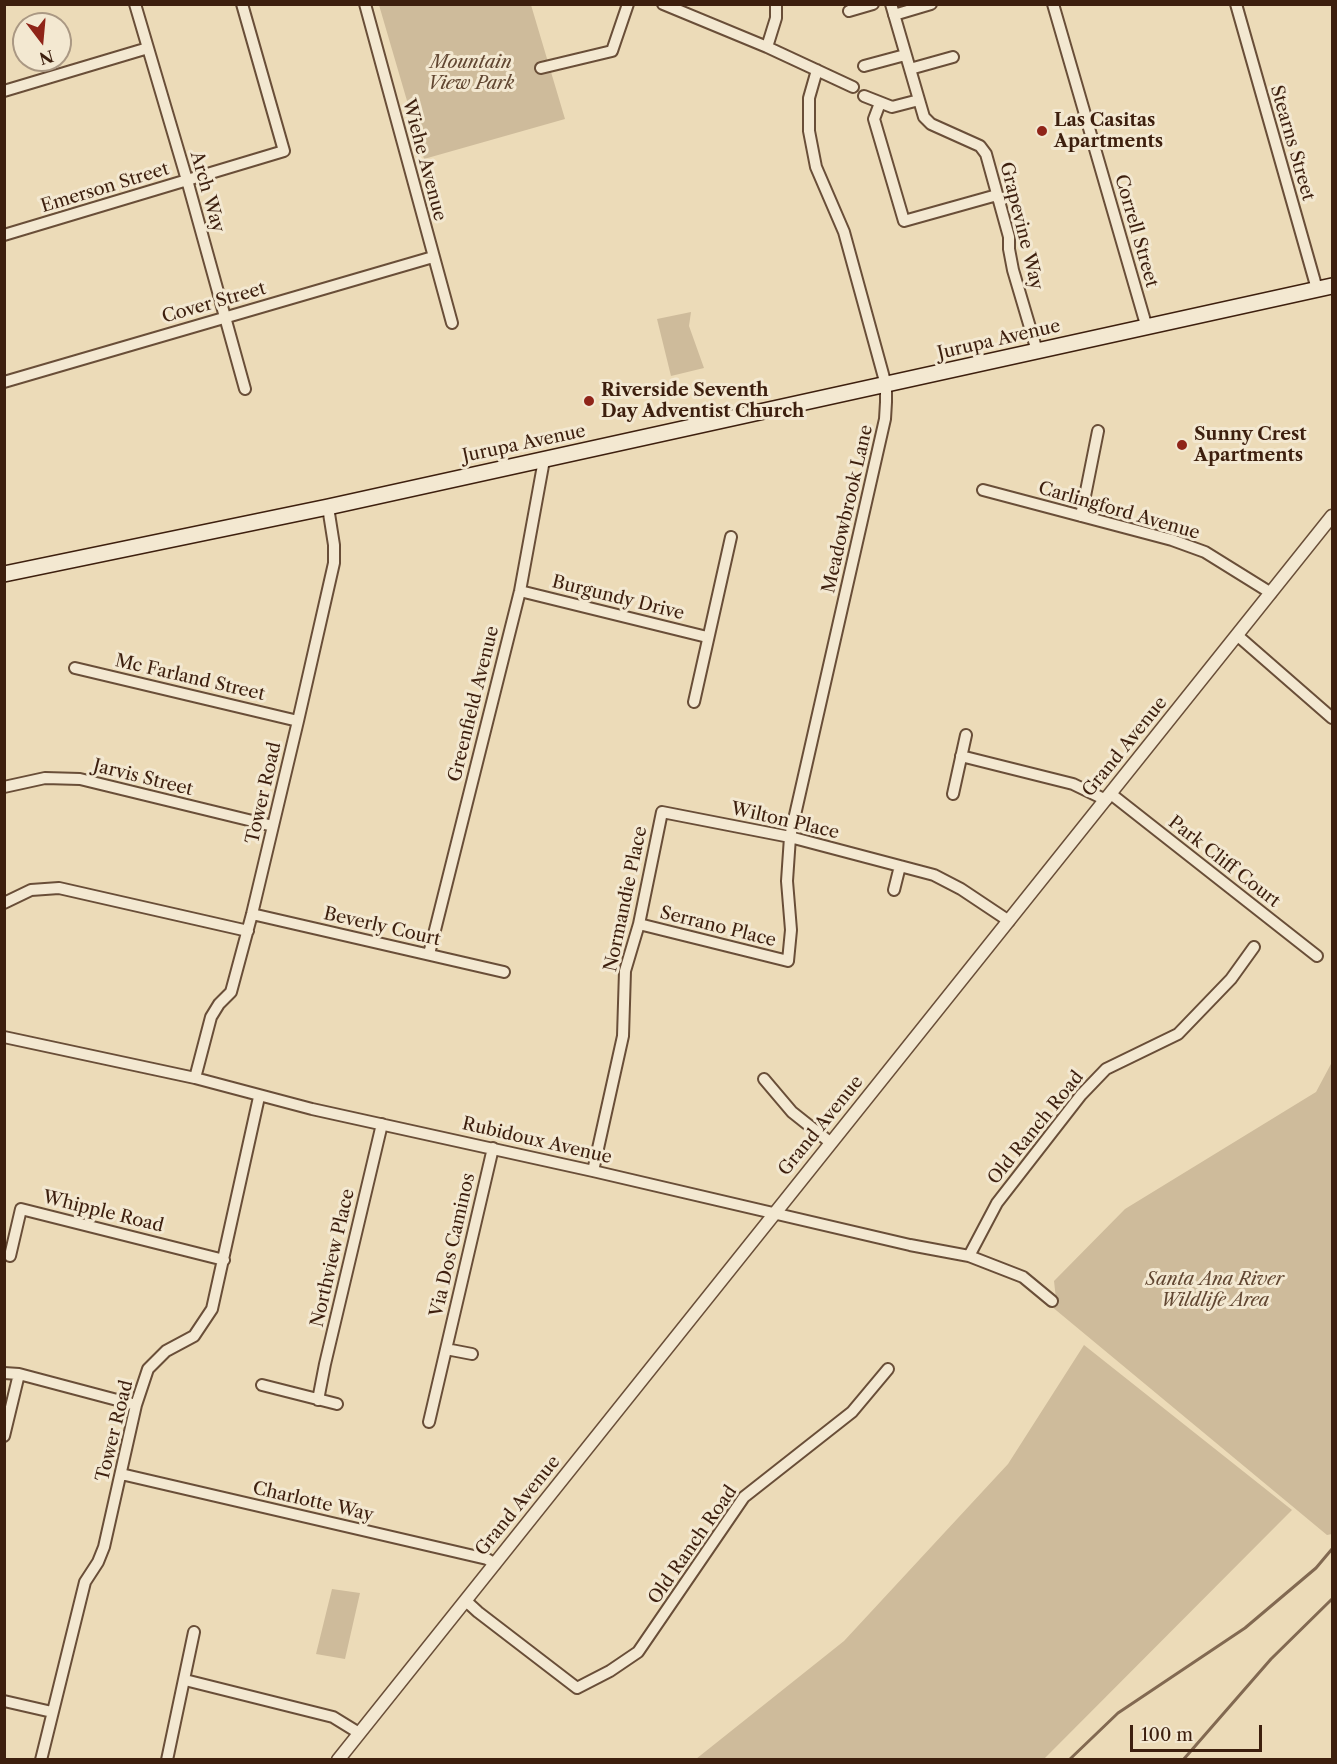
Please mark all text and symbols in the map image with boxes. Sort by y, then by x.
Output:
north arrow [12,12,72,72]
text: N [37,46,56,69]
park label: Mountain View Park [428,52,514,94]
street label: Stearns Street [1265,83,1319,203]
street label: Wiehe Avenue [397,97,451,223]
place label: Las Casitas Apartments [1054,110,1163,152]
marker: Las Casitas Apartments [1035,124,1049,138]
street label: Arch Way [185,149,229,235]
street label: Emerson Street [38,158,172,218]
street label: Grapevine Way [995,160,1047,292]
street label: Correll Street [1110,172,1162,290]
street label: Cover Street [160,278,268,328]
street label: Jurupa Avenue [936,315,1062,365]
place label: Riverside Seventh Day Adventist Church [601,380,804,422]
marker: Riverside Seventh Day Adventist Church [582,394,596,408]
street label: Jurupa Avenue [460,420,588,468]
street label: Meadowbrook Lane [818,423,878,595]
place label: Sunny Crest Apartments [1194,424,1307,466]
marker: Sunny Crest Apartments [1175,438,1189,452]
street label: Carlingford Avenue [1036,478,1202,544]
street label: Burgundy Drive [550,571,686,625]
street label: Greenfield Avenue [444,624,504,784]
street label: Mc Farland Street [113,650,267,706]
street label: Grand Avenue [1078,693,1172,801]
street label: Tower Road [242,740,286,846]
street label: Jarvis Street [91,755,195,801]
street label: Wilton Place [729,798,841,844]
street label: Park Cliff Court [1164,812,1284,912]
street label: Normandie Place [600,824,652,974]
street label: Serrano Place [658,902,778,952]
street label: Beverly Court [322,903,442,951]
street label: Old Ranch Road [984,1067,1088,1189]
street label: Grand Avenue [774,1072,868,1180]
street label: Rubidoux Avenue [460,1113,614,1169]
street label: Via Dos Caminos [426,1171,480,1319]
street label: Whipple Road [40,1187,166,1237]
street label: Northview Place [307,1187,359,1329]
park label: Santa Ana River Wildlife Area [1146,1269,1284,1312]
street label: Tower Road [92,1378,138,1484]
street label: Grand Avenue [471,1452,565,1560]
street label: Charlotte Way [250,1478,376,1526]
street label: Old Ranch Road [644,1482,742,1608]
scale bar [1133,1713,1265,1751]
text: 100 m [1141,1724,1193,1746]

